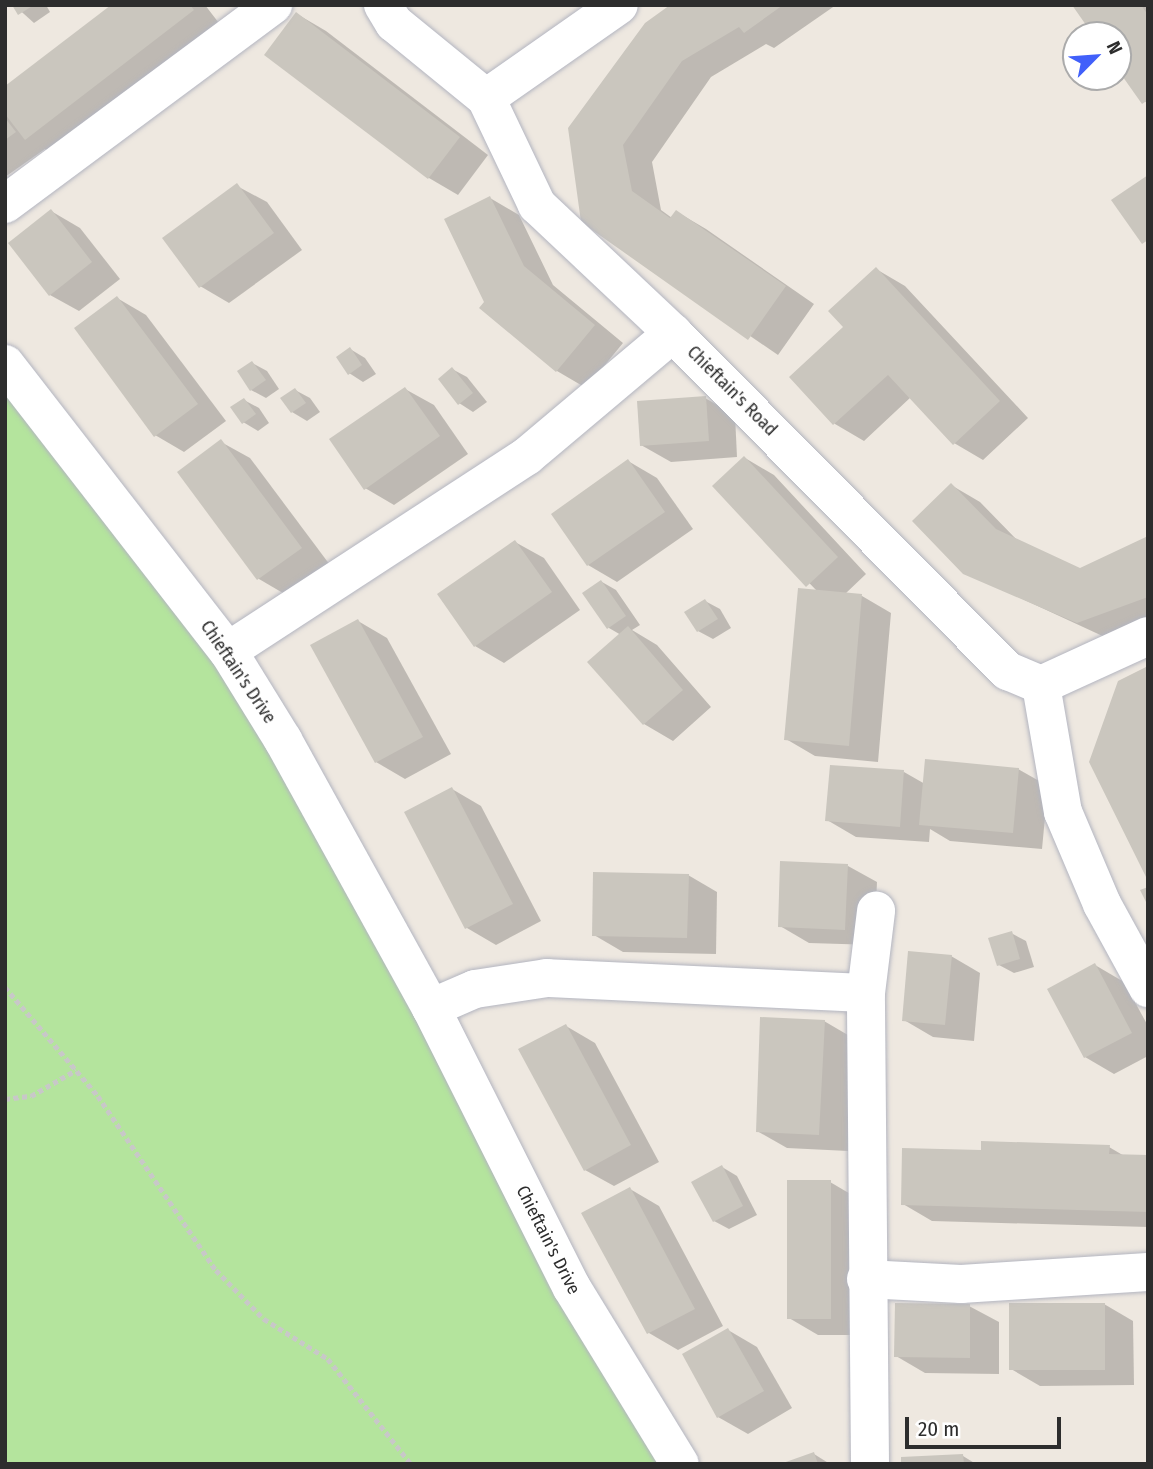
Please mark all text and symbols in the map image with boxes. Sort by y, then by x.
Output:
north arrow [1062,21,1132,91]
text: N [1102,38,1127,58]
street label: Chieftain's Road [682,341,782,441]
street label: Chieftain's Drive [196,617,280,727]
street label: Chieftain's Drive [511,1182,585,1298]
scale bar [908,1402,1064,1446]
text: 20 m [918,1416,959,1442]

